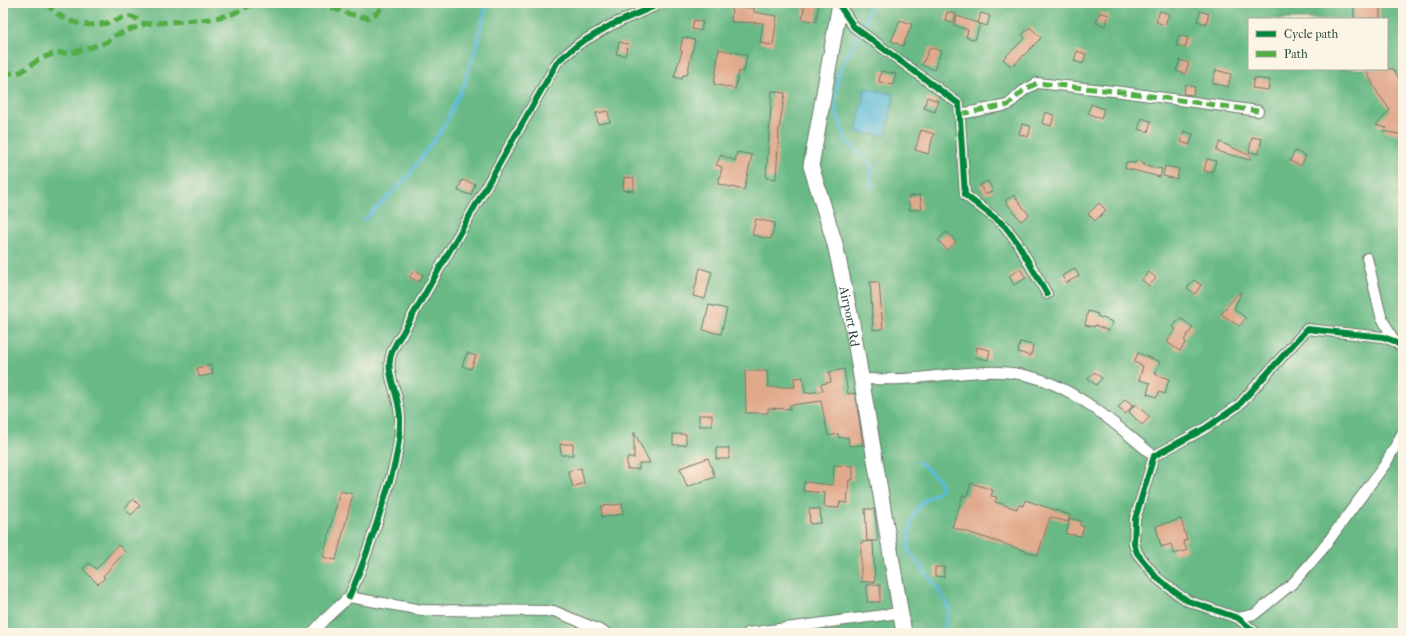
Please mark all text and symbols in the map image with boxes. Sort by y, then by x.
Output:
legend [1248,18,1388,70]
text: Cycle path [1284,27,1339,41]
text: Path [1284,47,1308,61]
street label: Airport Rd [836,284,863,349]

